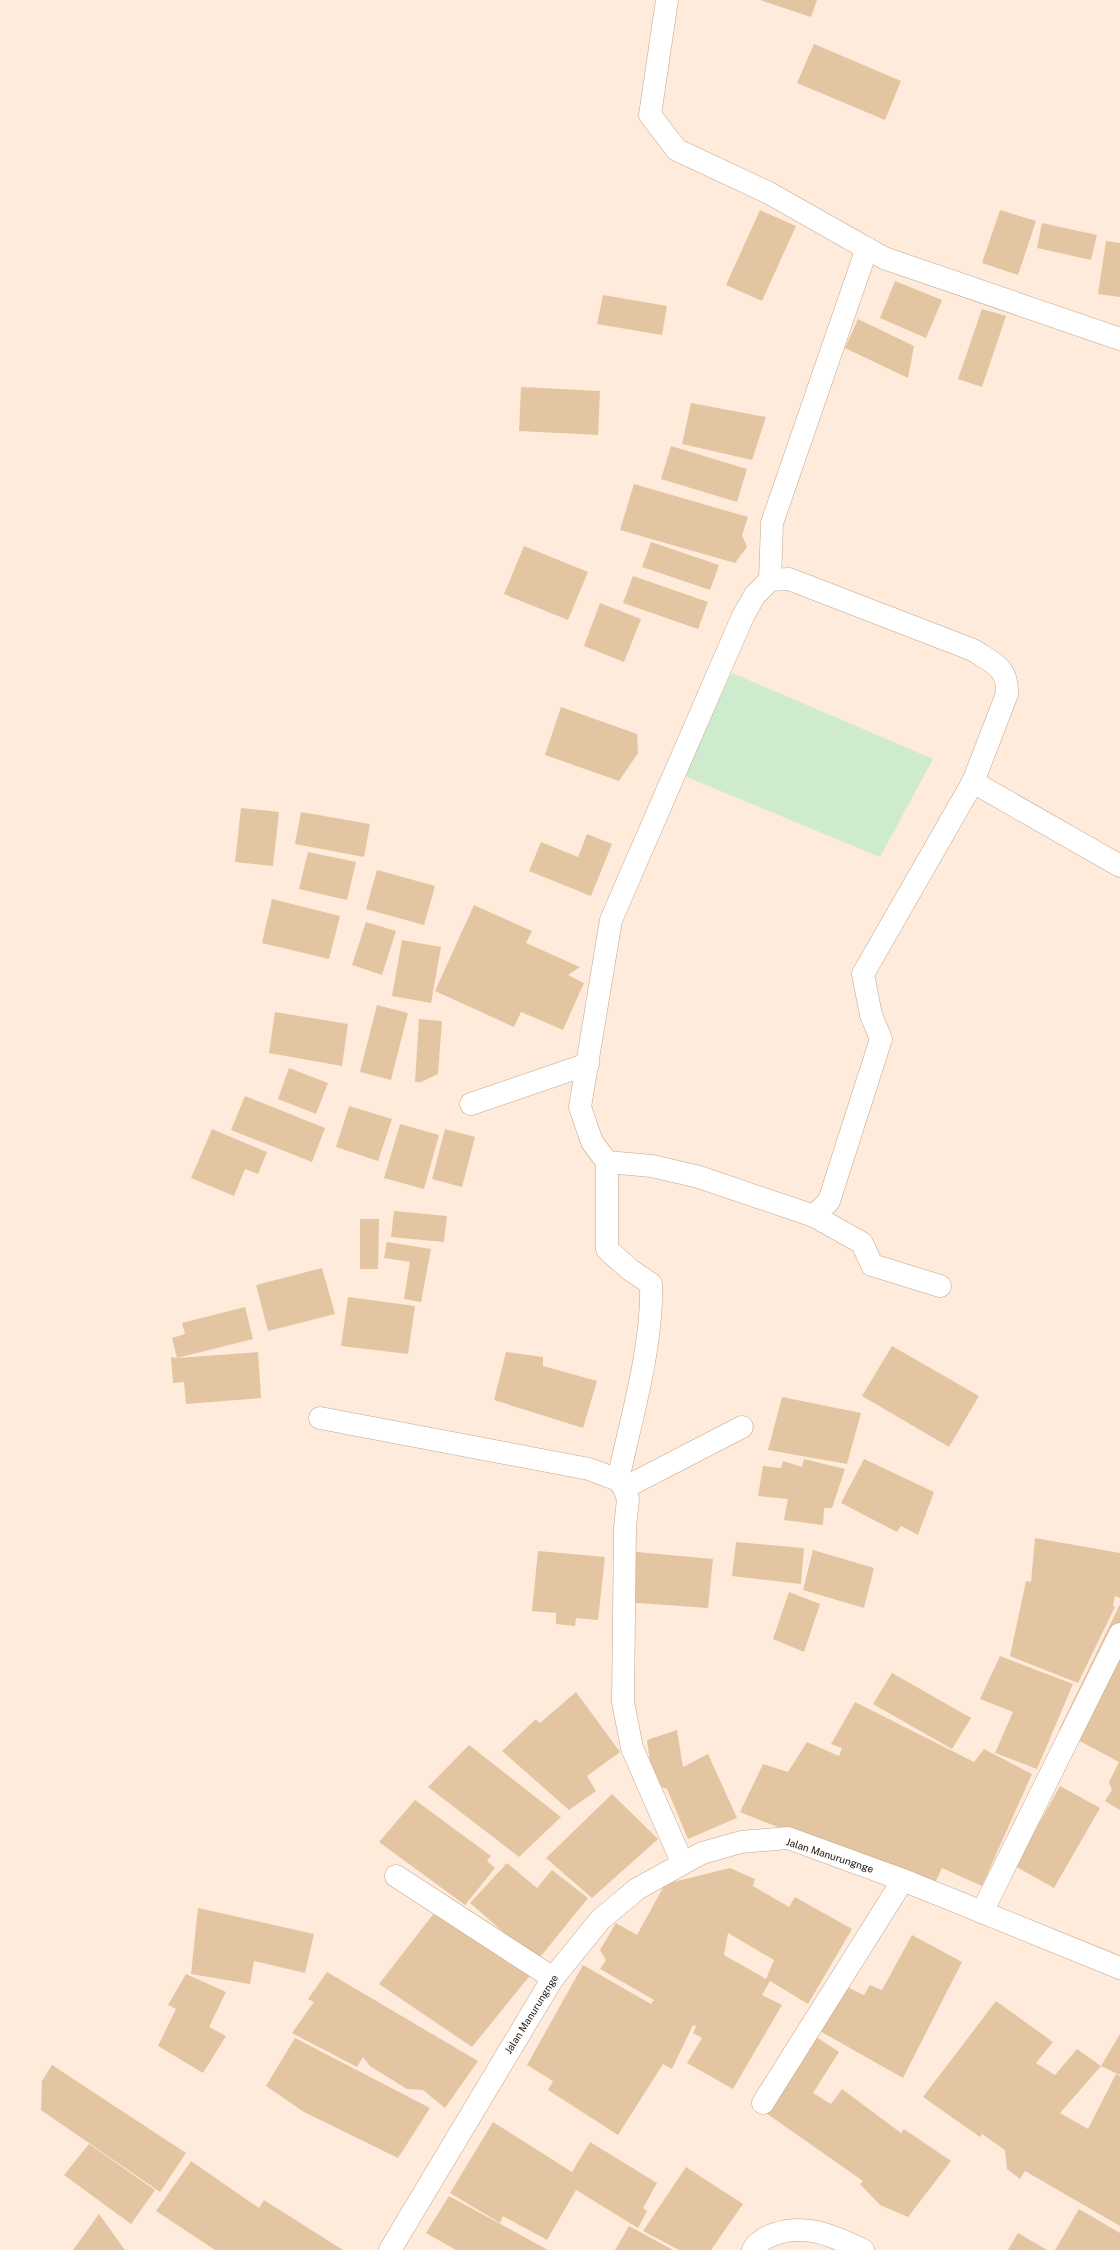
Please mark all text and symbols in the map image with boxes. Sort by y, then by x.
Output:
street label: Jalan Manurungnge [785,1835,876,1875]
street label: Jalan Manurungnge [502,1972,560,2056]

